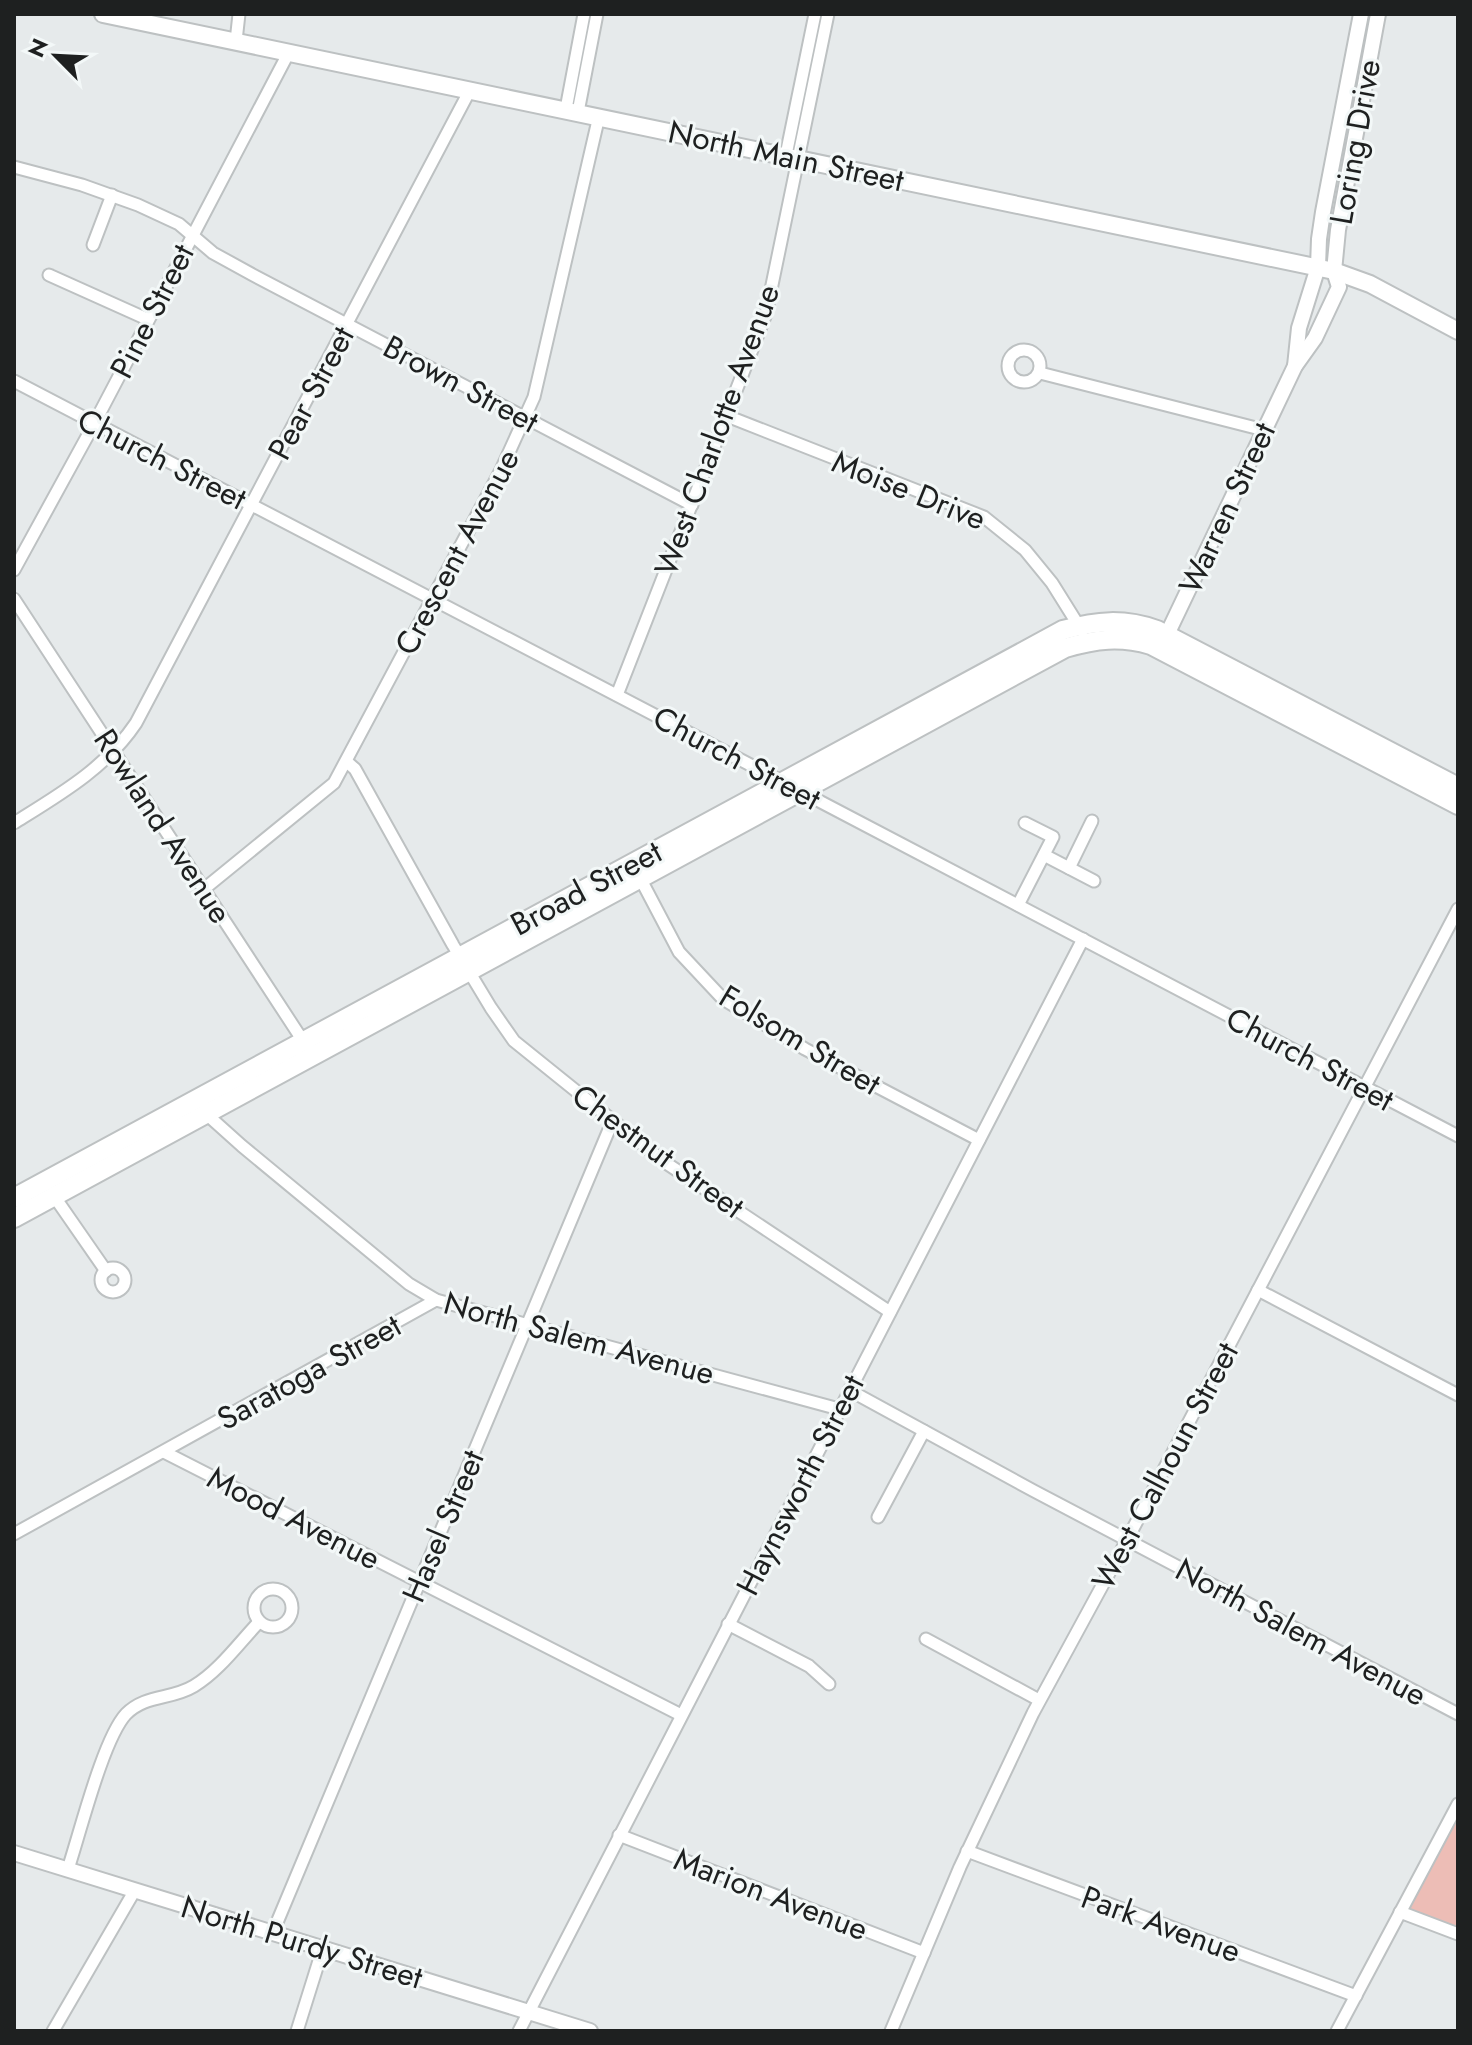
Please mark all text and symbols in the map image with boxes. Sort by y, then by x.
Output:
north arrow [16,16,96,96]
text: N [20,33,56,62]
street label: Loring Drive [1318,56,1392,228]
street label: North Main Street [664,109,908,203]
street label: Pine Street [99,236,206,386]
street label: West Charlotte Avenue [643,278,791,582]
street label: Pear Street [257,318,366,468]
street label: Brown Street [375,324,547,444]
street label: Church Street [70,397,255,521]
street label: Warren Street [1167,414,1287,601]
street label: Moise Drive [825,438,993,542]
street label: Crescent Avenue [383,441,531,663]
street label: Church Street [645,694,829,822]
street label: Rowland Avenue [83,720,243,932]
street label: Broad Street [502,829,670,947]
street label: Folsom Street [711,974,890,1107]
street label: Church Street [1218,995,1402,1123]
street label: Chestnut Street [562,1073,754,1229]
street label: North Salem Avenue [439,1280,719,1396]
street label: Saratoga Street [209,1302,410,1442]
street label: West Calhoun Street [1080,1334,1250,1598]
street label: Haynsworth Street [725,1367,876,1603]
street label: Hasel Street [390,1443,496,1609]
street label: Mood Avenue [200,1455,388,1581]
street label: North Salem Avenue [1167,1546,1435,1718]
street label: Marion Avenue [667,1836,875,1952]
street label: Park Avenue [1075,1874,1247,1974]
street label: North Purdy Street [176,1883,429,2001]

